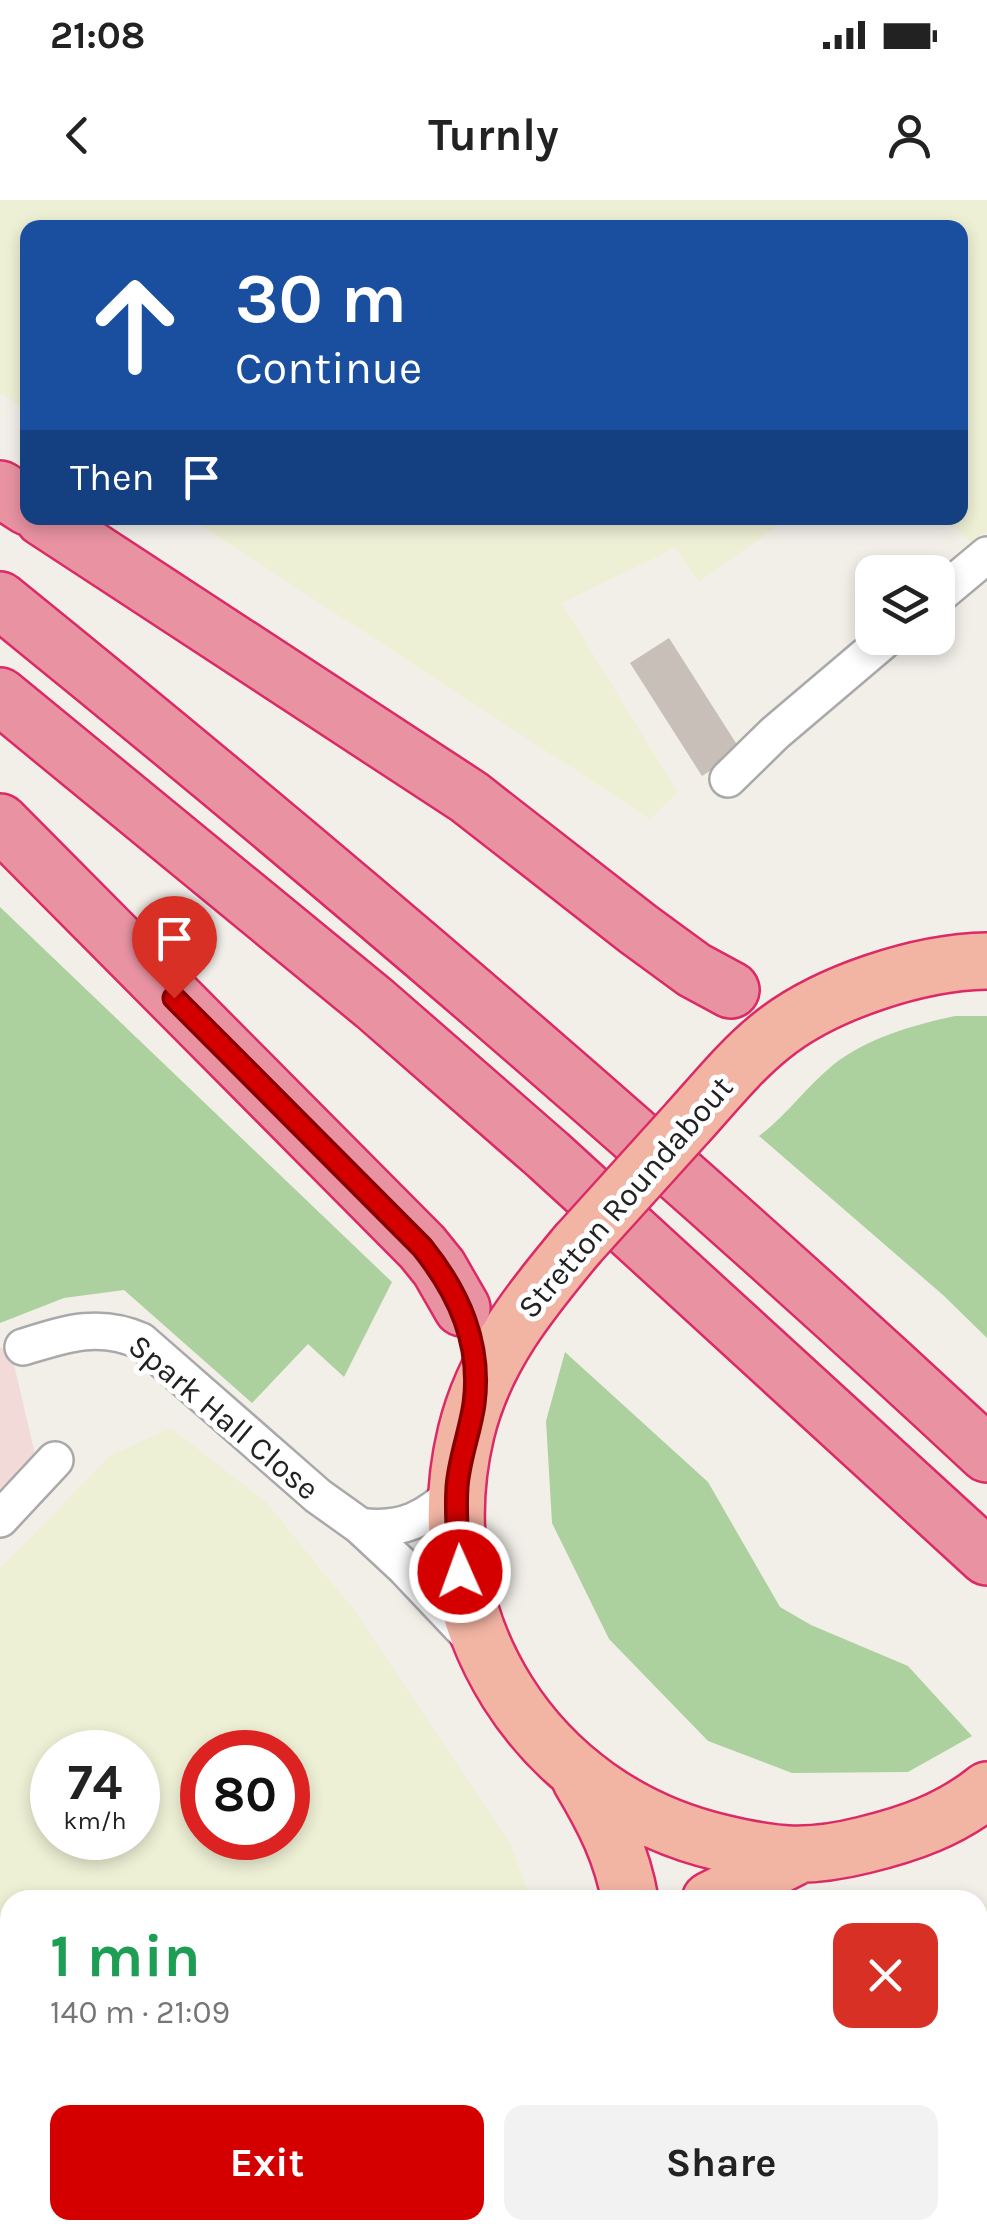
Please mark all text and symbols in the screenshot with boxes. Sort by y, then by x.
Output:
text: 21:08 [50,13,145,58]
icon: back [50,108,105,163]
icon: person [882,108,937,163]
text: Turnly [428,109,559,161]
text: 30 m [235,258,407,340]
icon: ahead [70,260,200,390]
text: Continue [235,342,422,394]
icon: arrive [174,450,229,505]
text: Then [70,455,154,500]
map controls [855,555,955,655]
button: layers [855,555,955,655]
pin [132,896,217,999]
icon: arrive [147,911,202,966]
street label: Stretton Roundabout [510,1069,740,1326]
street label: Spark Hall Close [121,1327,326,1508]
position arrow [408,1520,512,1624]
speed limit sign: 80 [180,1730,310,1860]
text: 74 [68,1753,122,1812]
text: km/h [63,1806,127,1835]
text: 1 min [50,1921,201,1991]
button: close [833,1923,938,2028]
text: 140 m · 21:09 [50,1994,230,2031]
button: Exit [50,2105,484,2220]
button: Share [504,2105,938,2220]

